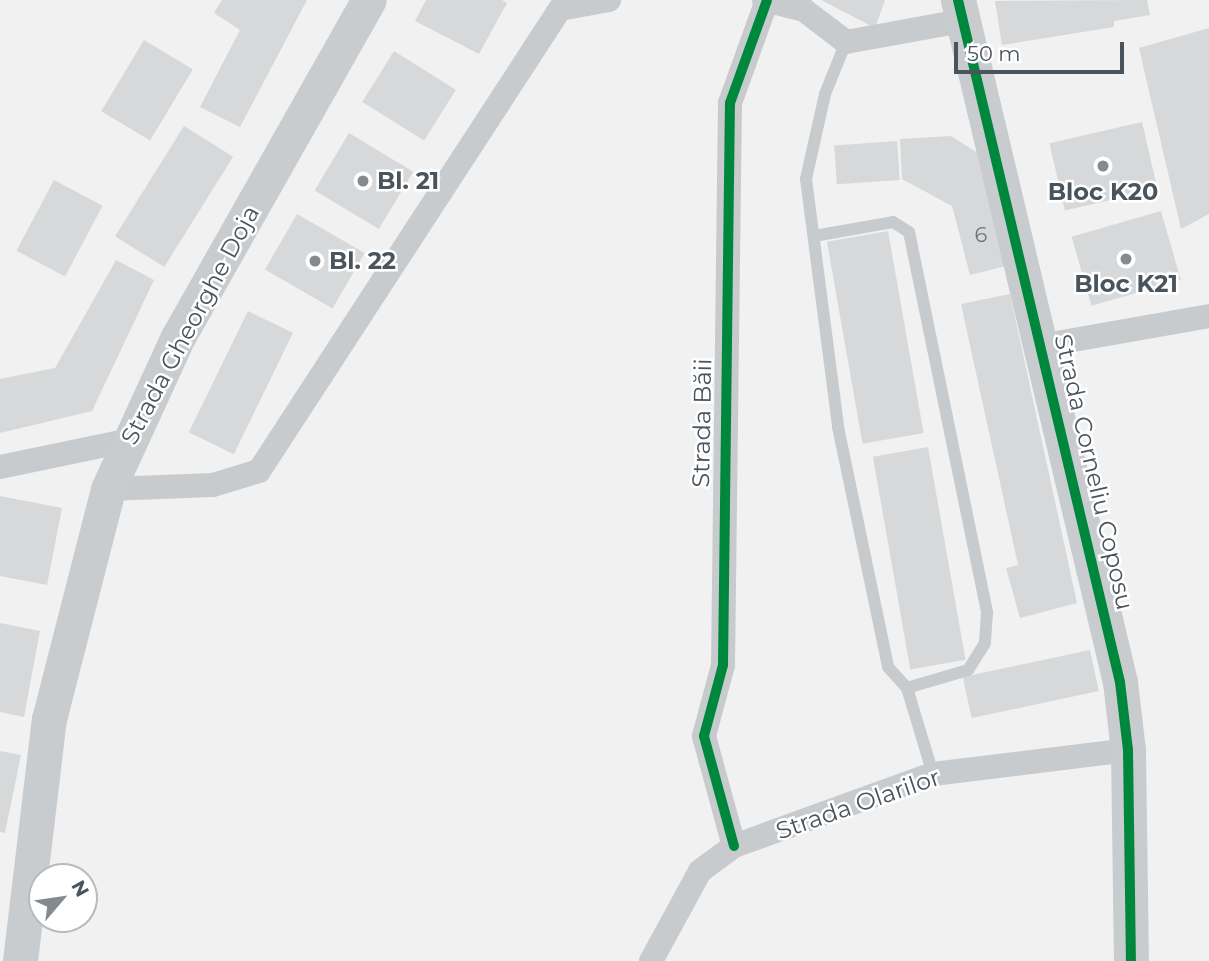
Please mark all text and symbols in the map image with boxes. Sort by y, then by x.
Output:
scale bar [957,28,1127,72]
text: 50 m [967,41,1021,66]
marker: Bloc K20 [1095,158,1111,174]
place label: Bl. 21 [377,167,439,195]
marker: Bl. 21 [355,173,371,189]
place label: Bloc K20 [1048,178,1158,206]
street label: Strada Gheorghe Doja [115,201,265,449]
house number: 6 [975,222,987,248]
place label: Bl. 22 [329,247,396,275]
marker: Bloc K21 [1118,251,1134,267]
marker: Bl. 22 [307,253,323,269]
place label: Bloc K21 [1074,270,1178,298]
street label: Strada Corneliu Coposu [1048,332,1140,612]
street label: Strada Băii [686,358,718,488]
street label: Strada Olarilor [772,762,944,846]
north arrow [28,863,98,933]
text: N [66,876,94,901]

